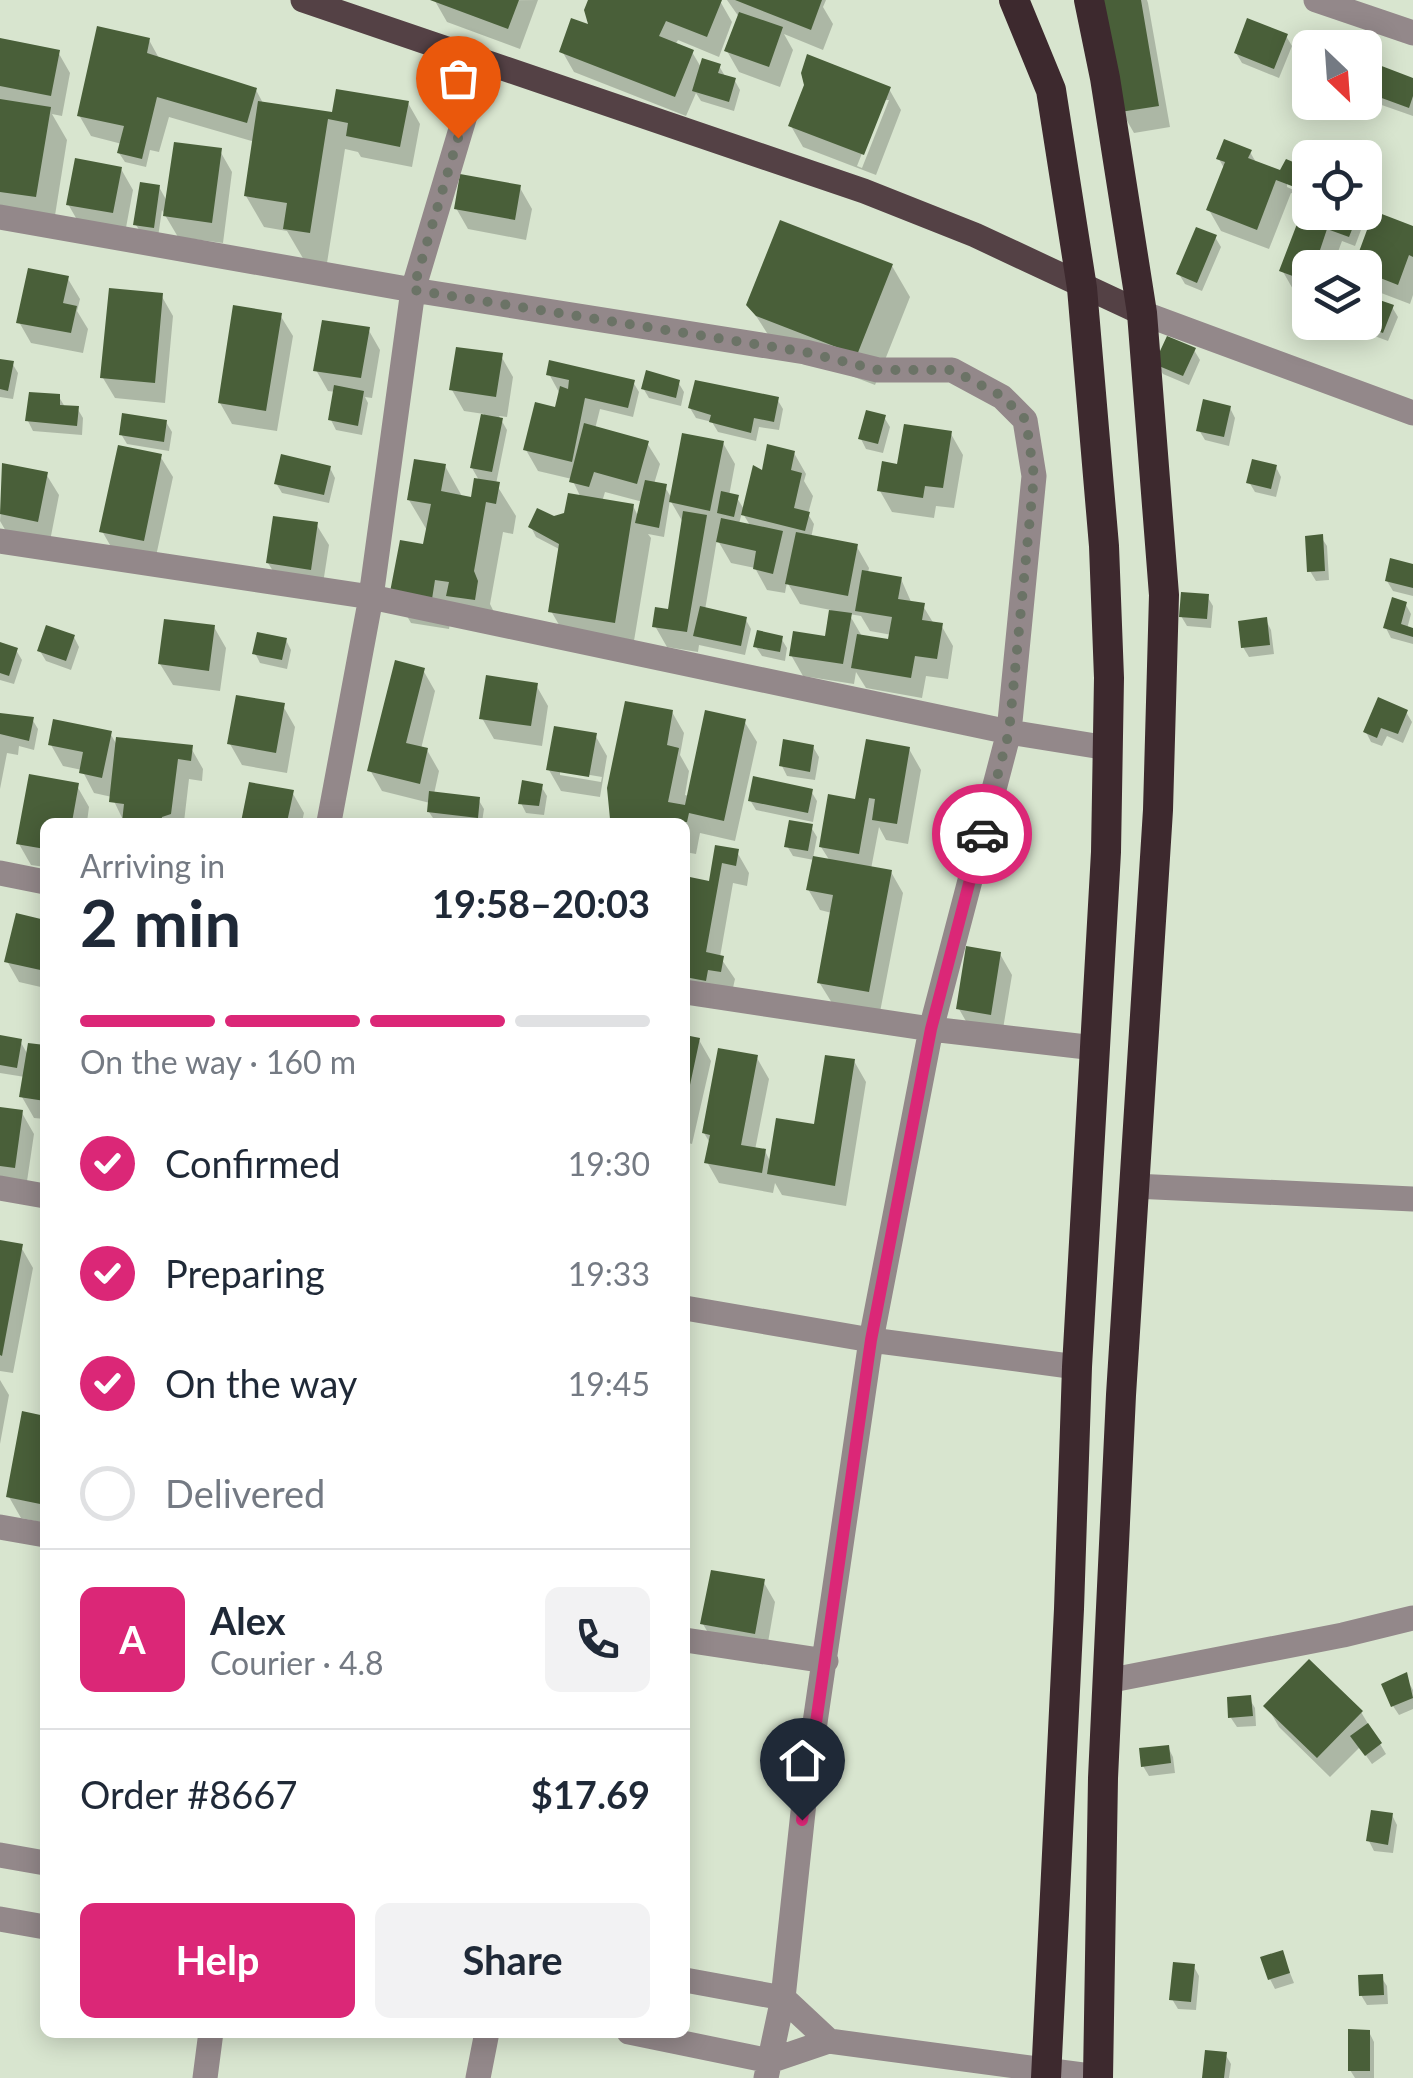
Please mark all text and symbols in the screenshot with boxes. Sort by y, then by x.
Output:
north arrow [1292,30,1382,120]
map controls [1292,30,1382,340]
pin [416,36,501,139]
icon: bag [431,51,486,106]
button: locate [1292,140,1382,230]
button: layers [1292,250,1382,340]
courier [932,784,1032,884]
icon: car [955,807,1010,862]
text: Arriving in [80,846,225,885]
text: 19:58–20:03 [432,880,650,926]
text: 2 min [80,883,241,961]
text: On the way · 160 m [80,1042,356,1081]
icon: check [80,1136,135,1191]
text: Confirmed [165,1140,341,1186]
text: 19:30 [568,1144,650,1183]
icon: check [80,1246,135,1301]
text: Preparing [165,1250,325,1296]
text: 19:33 [568,1254,650,1293]
icon: check [80,1356,135,1411]
text: On the way [165,1360,357,1406]
text: 19:45 [568,1364,650,1403]
text: Delivered [165,1470,325,1516]
button: phone [545,1587,650,1692]
text: Alex [210,1597,286,1643]
text: A [119,1616,146,1662]
text: Courier · 4.8 [210,1643,384,1682]
pin [760,1718,845,1821]
icon: home [775,1733,830,1788]
text: Order #8667 [80,1771,297,1817]
text: $17.69 [531,1771,650,1817]
button: Help [80,1903,355,2018]
button: Share [375,1903,650,2018]

